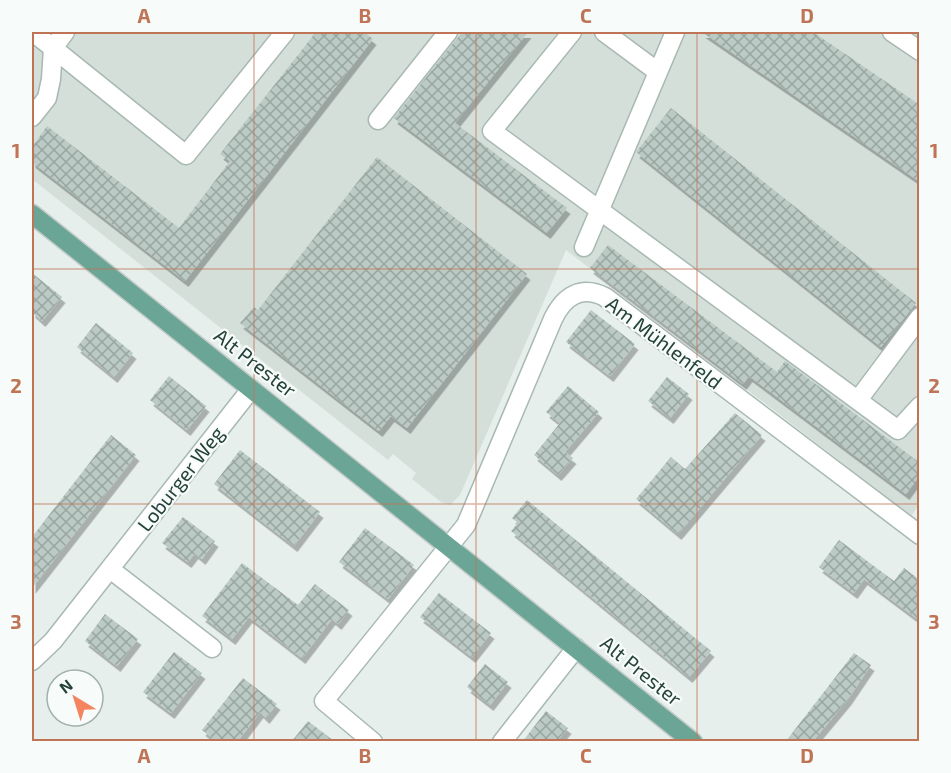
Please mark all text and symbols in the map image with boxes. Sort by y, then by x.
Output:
text: A [137,3,151,27]
text: B [359,3,371,27]
text: C [580,3,592,27]
text: D [800,3,814,27]
text: 1 [12,138,20,162]
text: 1 [930,138,938,162]
street label: Am Mühlenfeld [602,291,727,394]
street label: Alt Prester [210,323,301,402]
text: 2 [10,373,22,397]
text: 2 [928,373,940,397]
street label: Loburger Weg [132,421,229,536]
text: 3 [10,609,22,633]
text: 3 [928,609,940,633]
street label: Alt Prester [596,630,687,710]
north arrow [45,668,105,728]
text: N [55,675,76,697]
text: A [137,743,151,767]
text: B [359,743,371,767]
text: C [580,743,592,767]
text: D [800,743,814,767]

